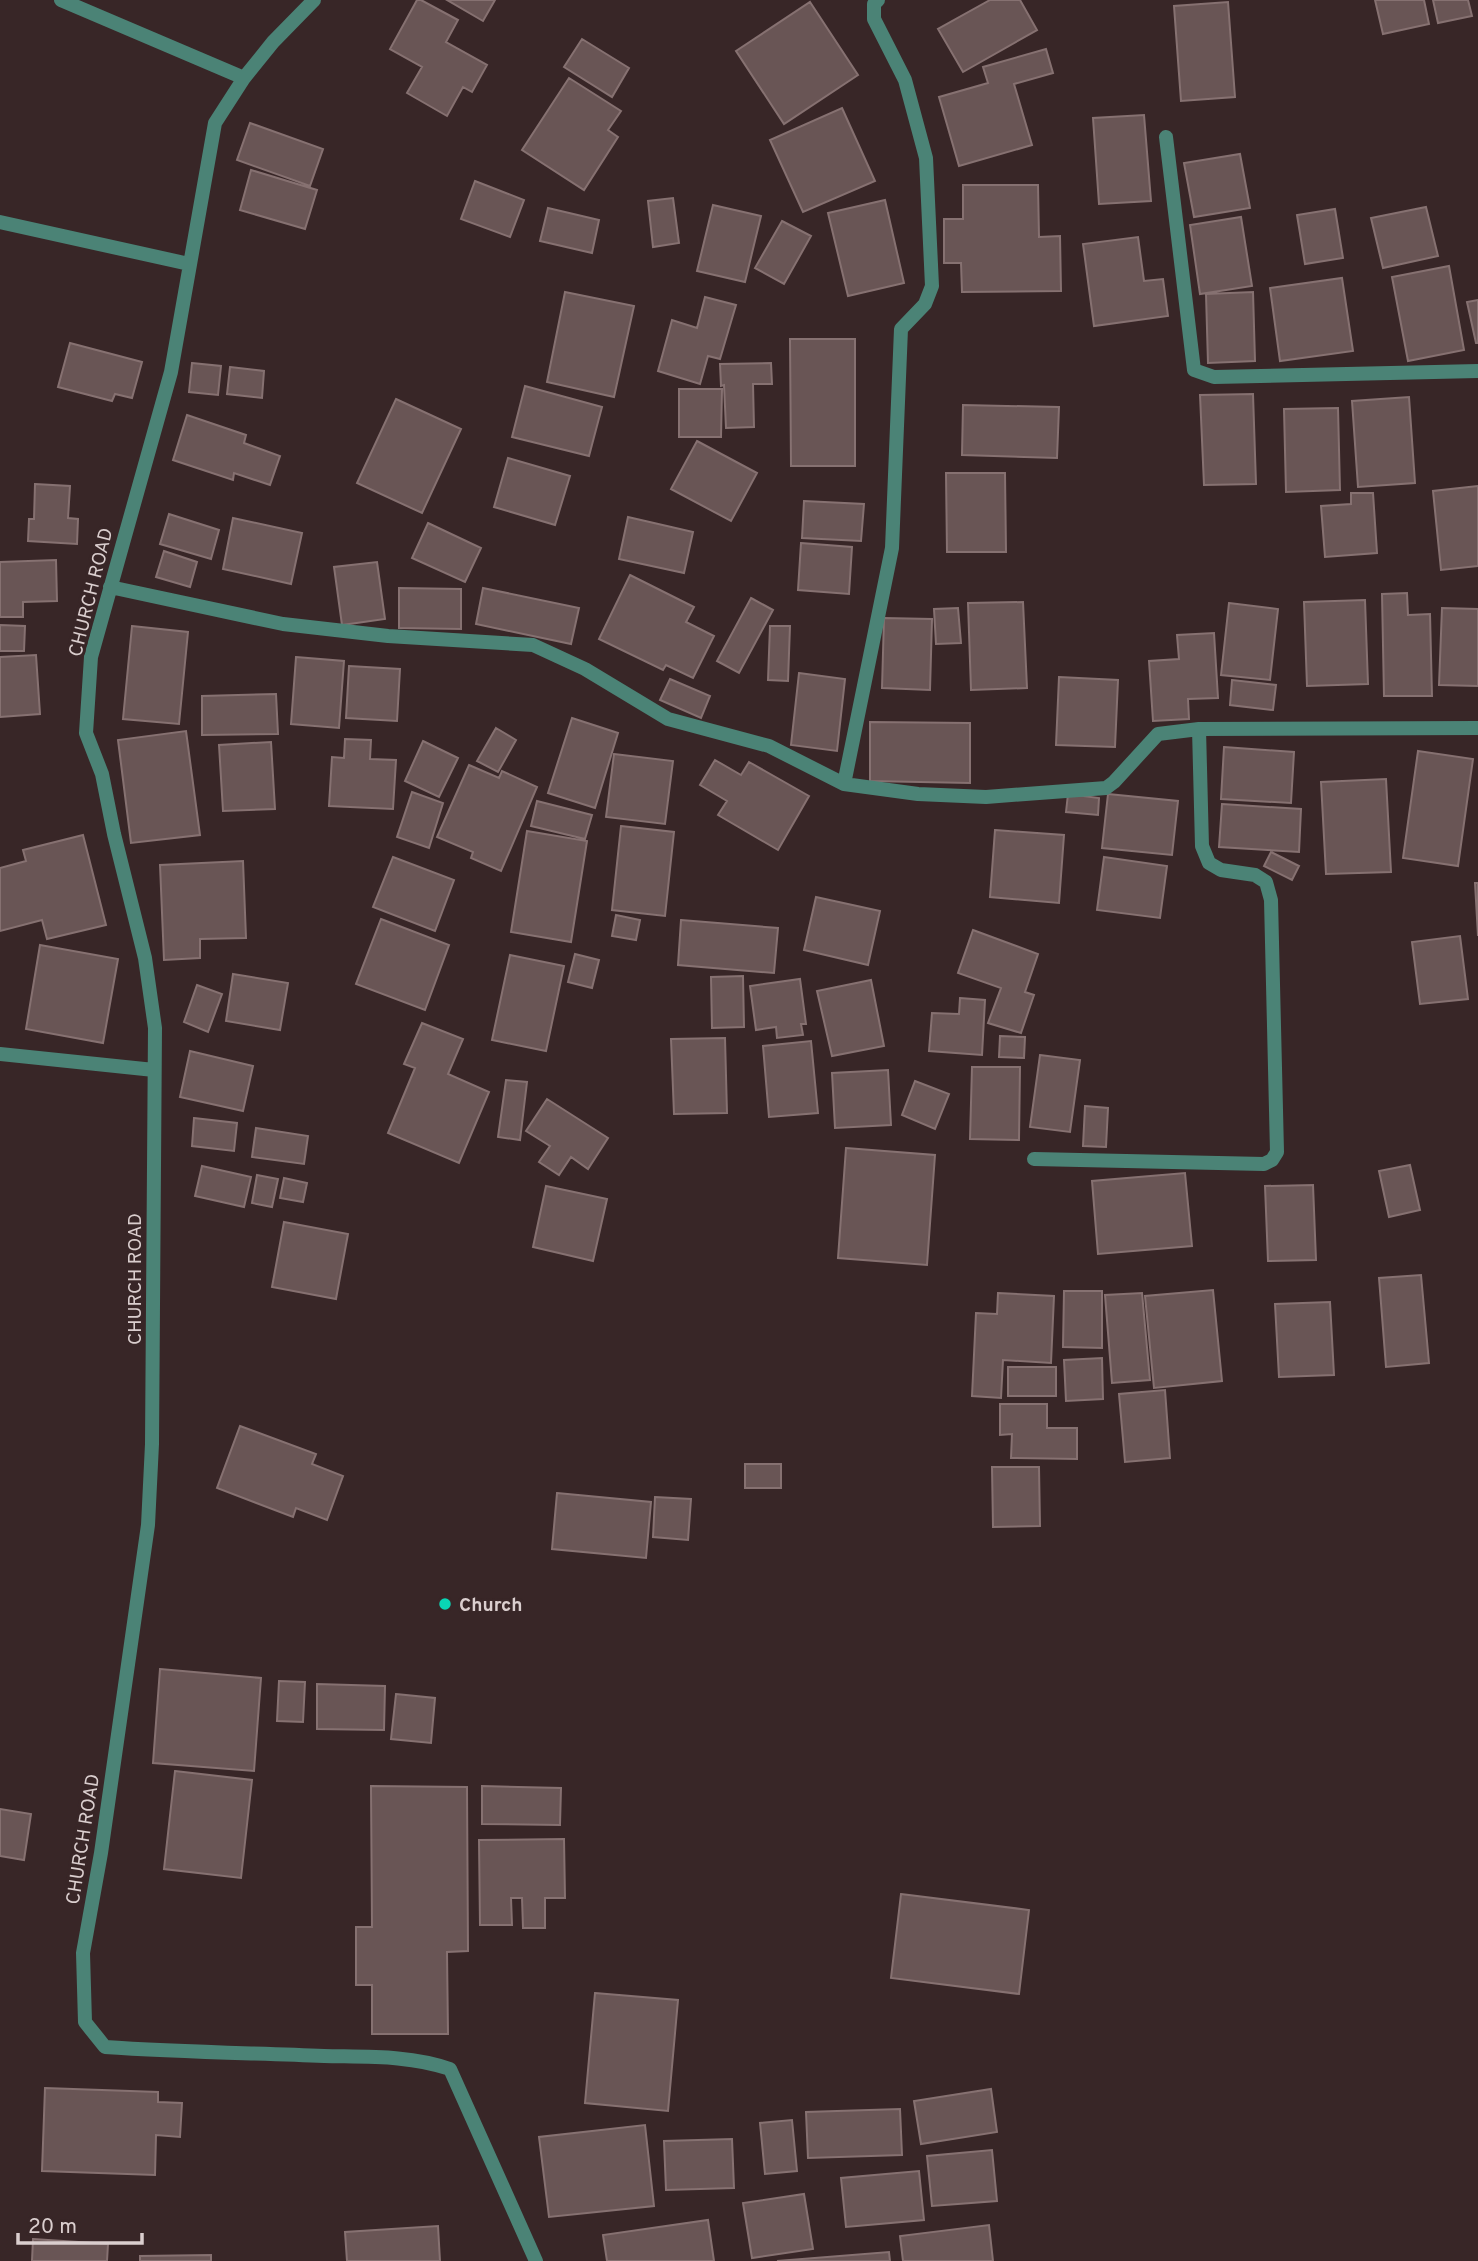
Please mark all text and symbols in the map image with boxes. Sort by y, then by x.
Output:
street label: CHURCH ROAD [64,526,120,659]
street label: CHURCH ROAD [124,1213,148,1345]
place label: Church [459,1594,523,1618]
marker: Church [437,1596,453,1612]
street label: CHURCH ROAD [62,1772,106,1906]
scale bar [18,2202,142,2246]
text: 20 m [28,2214,77,2241]

